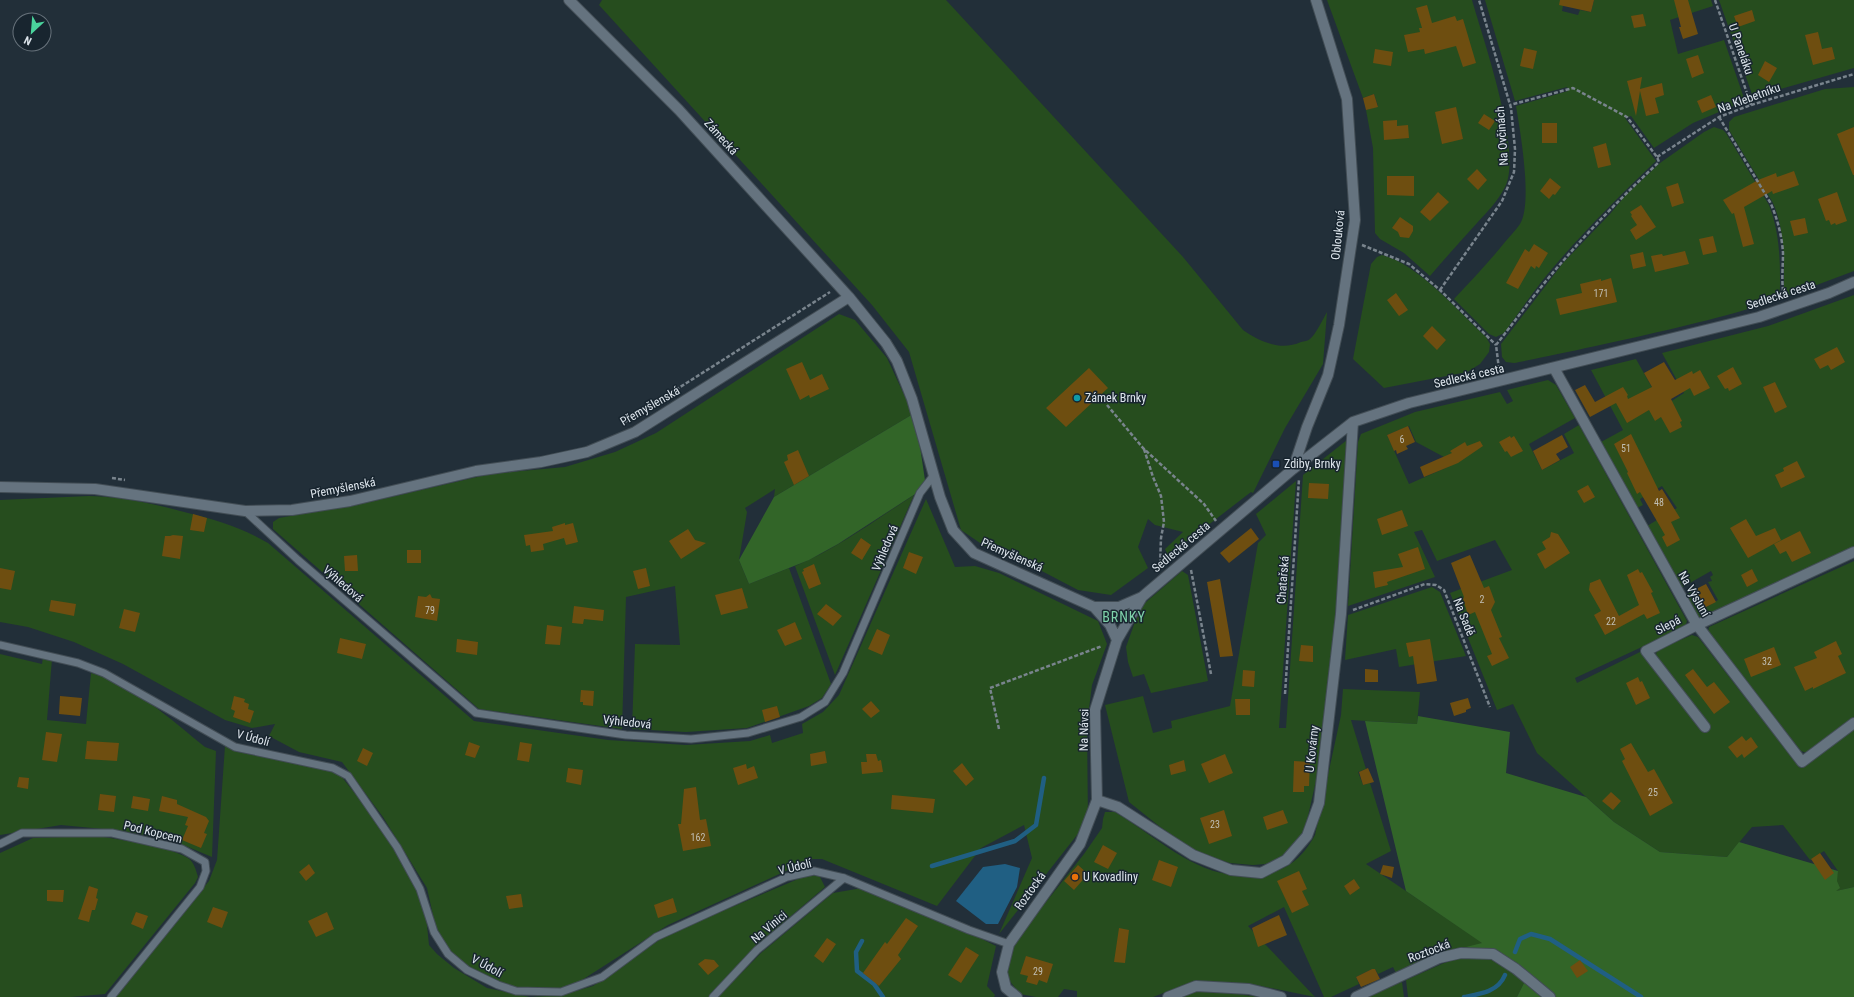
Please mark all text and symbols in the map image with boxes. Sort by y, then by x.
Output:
north arrow [12,12,52,52]
street label: U Paneláku [1726,22,1756,77]
text: N [22,33,34,48]
street label: Na Klebetníku [1716,80,1782,116]
street label: Na Ovčinách [1493,106,1511,166]
street label: Zámecká [701,116,741,158]
street label: Oblouková [1328,209,1348,261]
street label: Sedlecká cesta [1745,277,1817,313]
house number: 171 [1594,288,1608,299]
street label: Sedlecká cesta [1433,361,1506,391]
street label: Přemyšlenská [618,383,682,429]
place label: Zámek Brnky [1085,391,1146,405]
marker: Zámek Brnky [1072,393,1082,403]
house number: 6 [1400,434,1405,445]
house number: 51 [1621,443,1631,454]
place label: Zdiby, Brnky [1284,457,1341,471]
marker: Zdiby, Brnky [1271,459,1281,469]
street label: Přemyšlenská [309,475,377,501]
house number: 48 [1654,497,1664,508]
street label: Sedlecká cesta [1149,518,1213,575]
street label: Výhledová [869,523,901,573]
street label: Přemyšlenská [979,535,1045,575]
street label: Chatařská [1274,555,1292,604]
street label: Výhledová [320,563,366,605]
street label: Na Výsluní [1675,569,1713,620]
house number: 2 [1480,594,1485,605]
street label: Na Sadě [1450,596,1478,638]
house number: 79 [425,605,435,616]
district label: BRNKY [1102,609,1146,625]
street label: Slepá [1653,613,1683,637]
house number: 22 [1606,616,1616,627]
house number: 32 [1762,656,1772,667]
street label: Na Návsi [1077,709,1091,751]
street label: Výhledová [602,713,652,732]
street label: U Kovárny [1303,725,1321,773]
street label: V Údolí [235,726,273,749]
house number: 25 [1648,787,1658,798]
street label: Pod Kopcem [122,818,184,846]
house number: 23 [1210,819,1220,830]
house number: 162 [691,832,705,843]
street label: V Údolí [777,855,814,878]
street label: Roztocká [1011,869,1049,913]
place label: U Kovadliny [1083,870,1138,884]
marker: U Kovadliny [1070,872,1080,882]
street label: Na Vinici [748,908,790,946]
street label: Roztocká [1406,937,1452,965]
street label: V Údolí [469,951,507,981]
house number: 29 [1033,966,1043,977]

